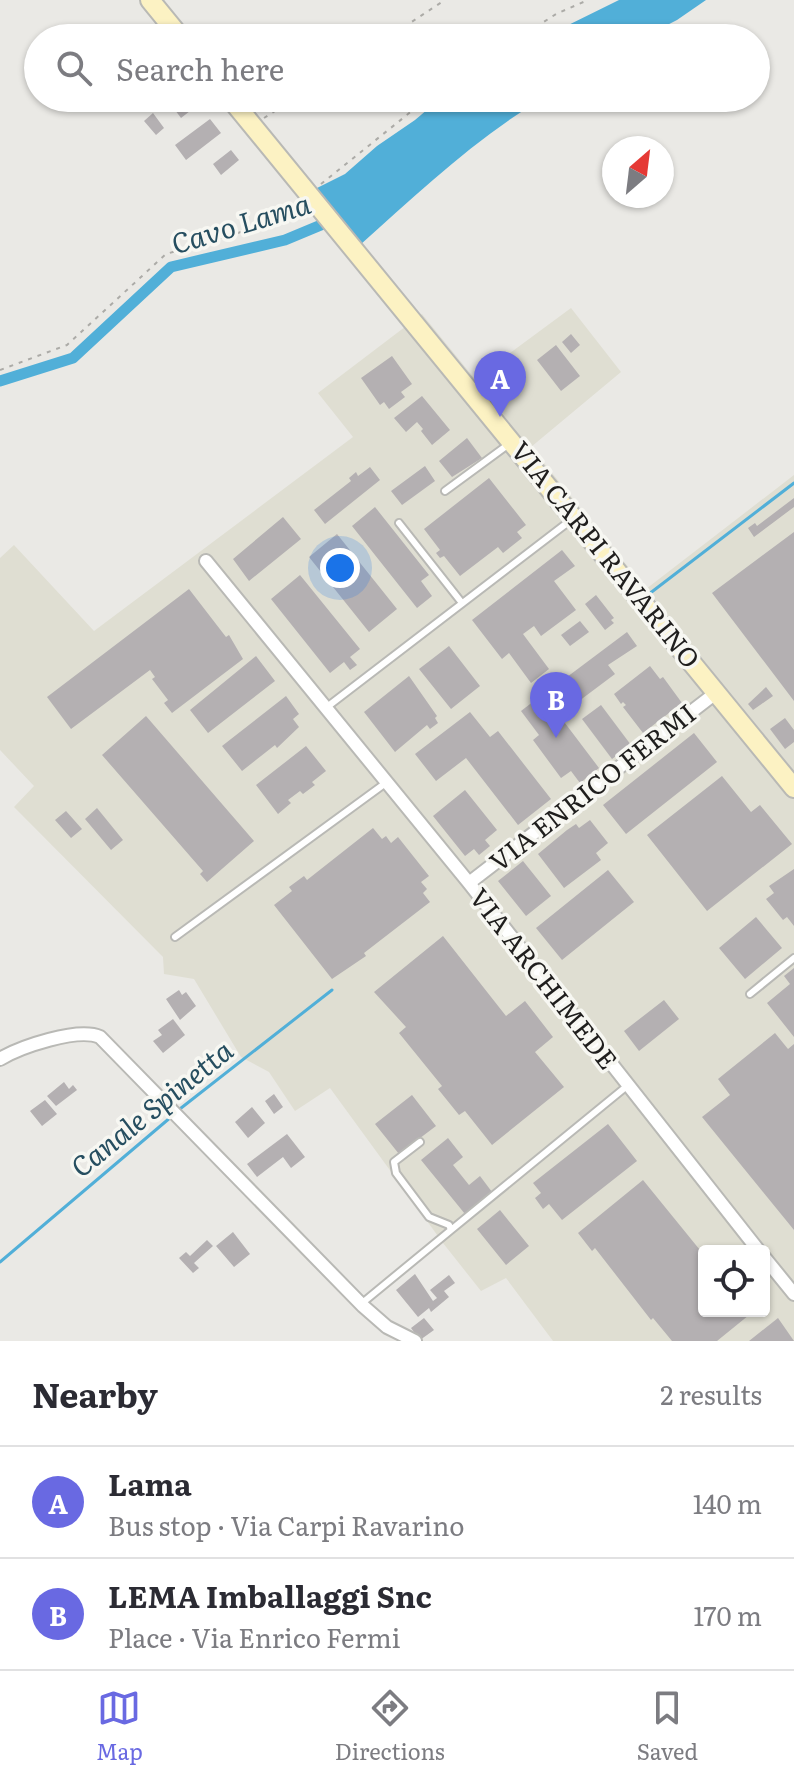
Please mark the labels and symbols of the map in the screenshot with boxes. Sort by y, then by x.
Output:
north arrow [602,136,674,208]
water label: Cavo Lama [166,181,315,263]
pin: A [474,351,526,417]
street label: VIA CARPI RAVARINO [503,432,711,675]
your location [320,548,360,588]
pin: B [530,672,582,738]
street label: VIA ENRICO FERMI [480,693,703,879]
street label: VIA ARCHIMEDE [462,878,628,1077]
water label: Canale Spinetta [61,1029,241,1186]

